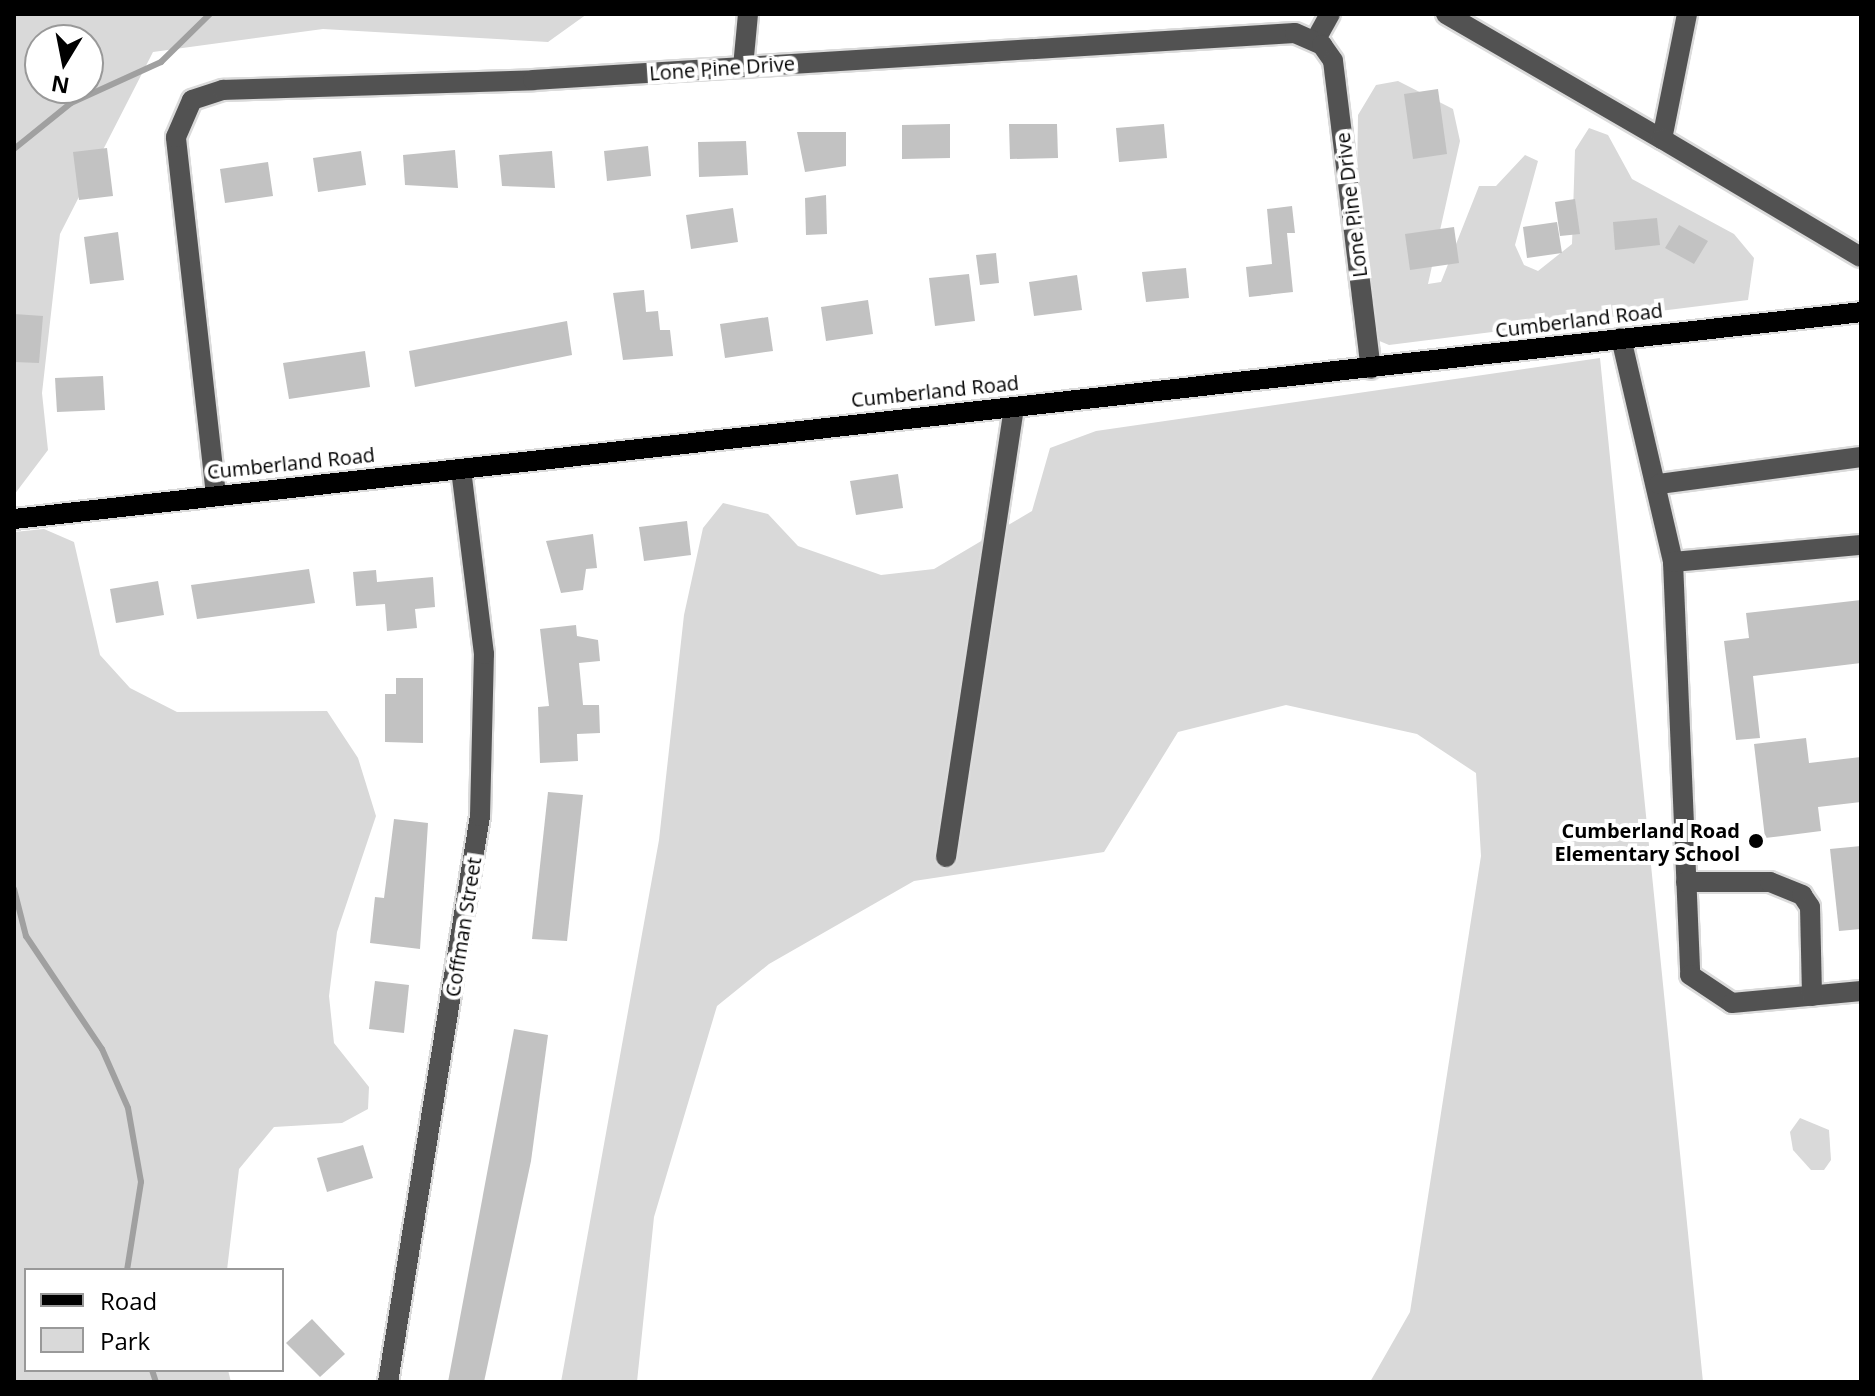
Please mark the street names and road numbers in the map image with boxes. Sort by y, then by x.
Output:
street label: Lone Pine Drive [648,51,796,85]
street label: Lone Pine Drive [1330,131,1372,279]
street label: Cumberland Road [1494,298,1664,342]
street label: Cumberland Road [850,370,1020,412]
street label: Cumberland Road [206,442,376,484]
street label: Coffman Street [440,855,486,999]

